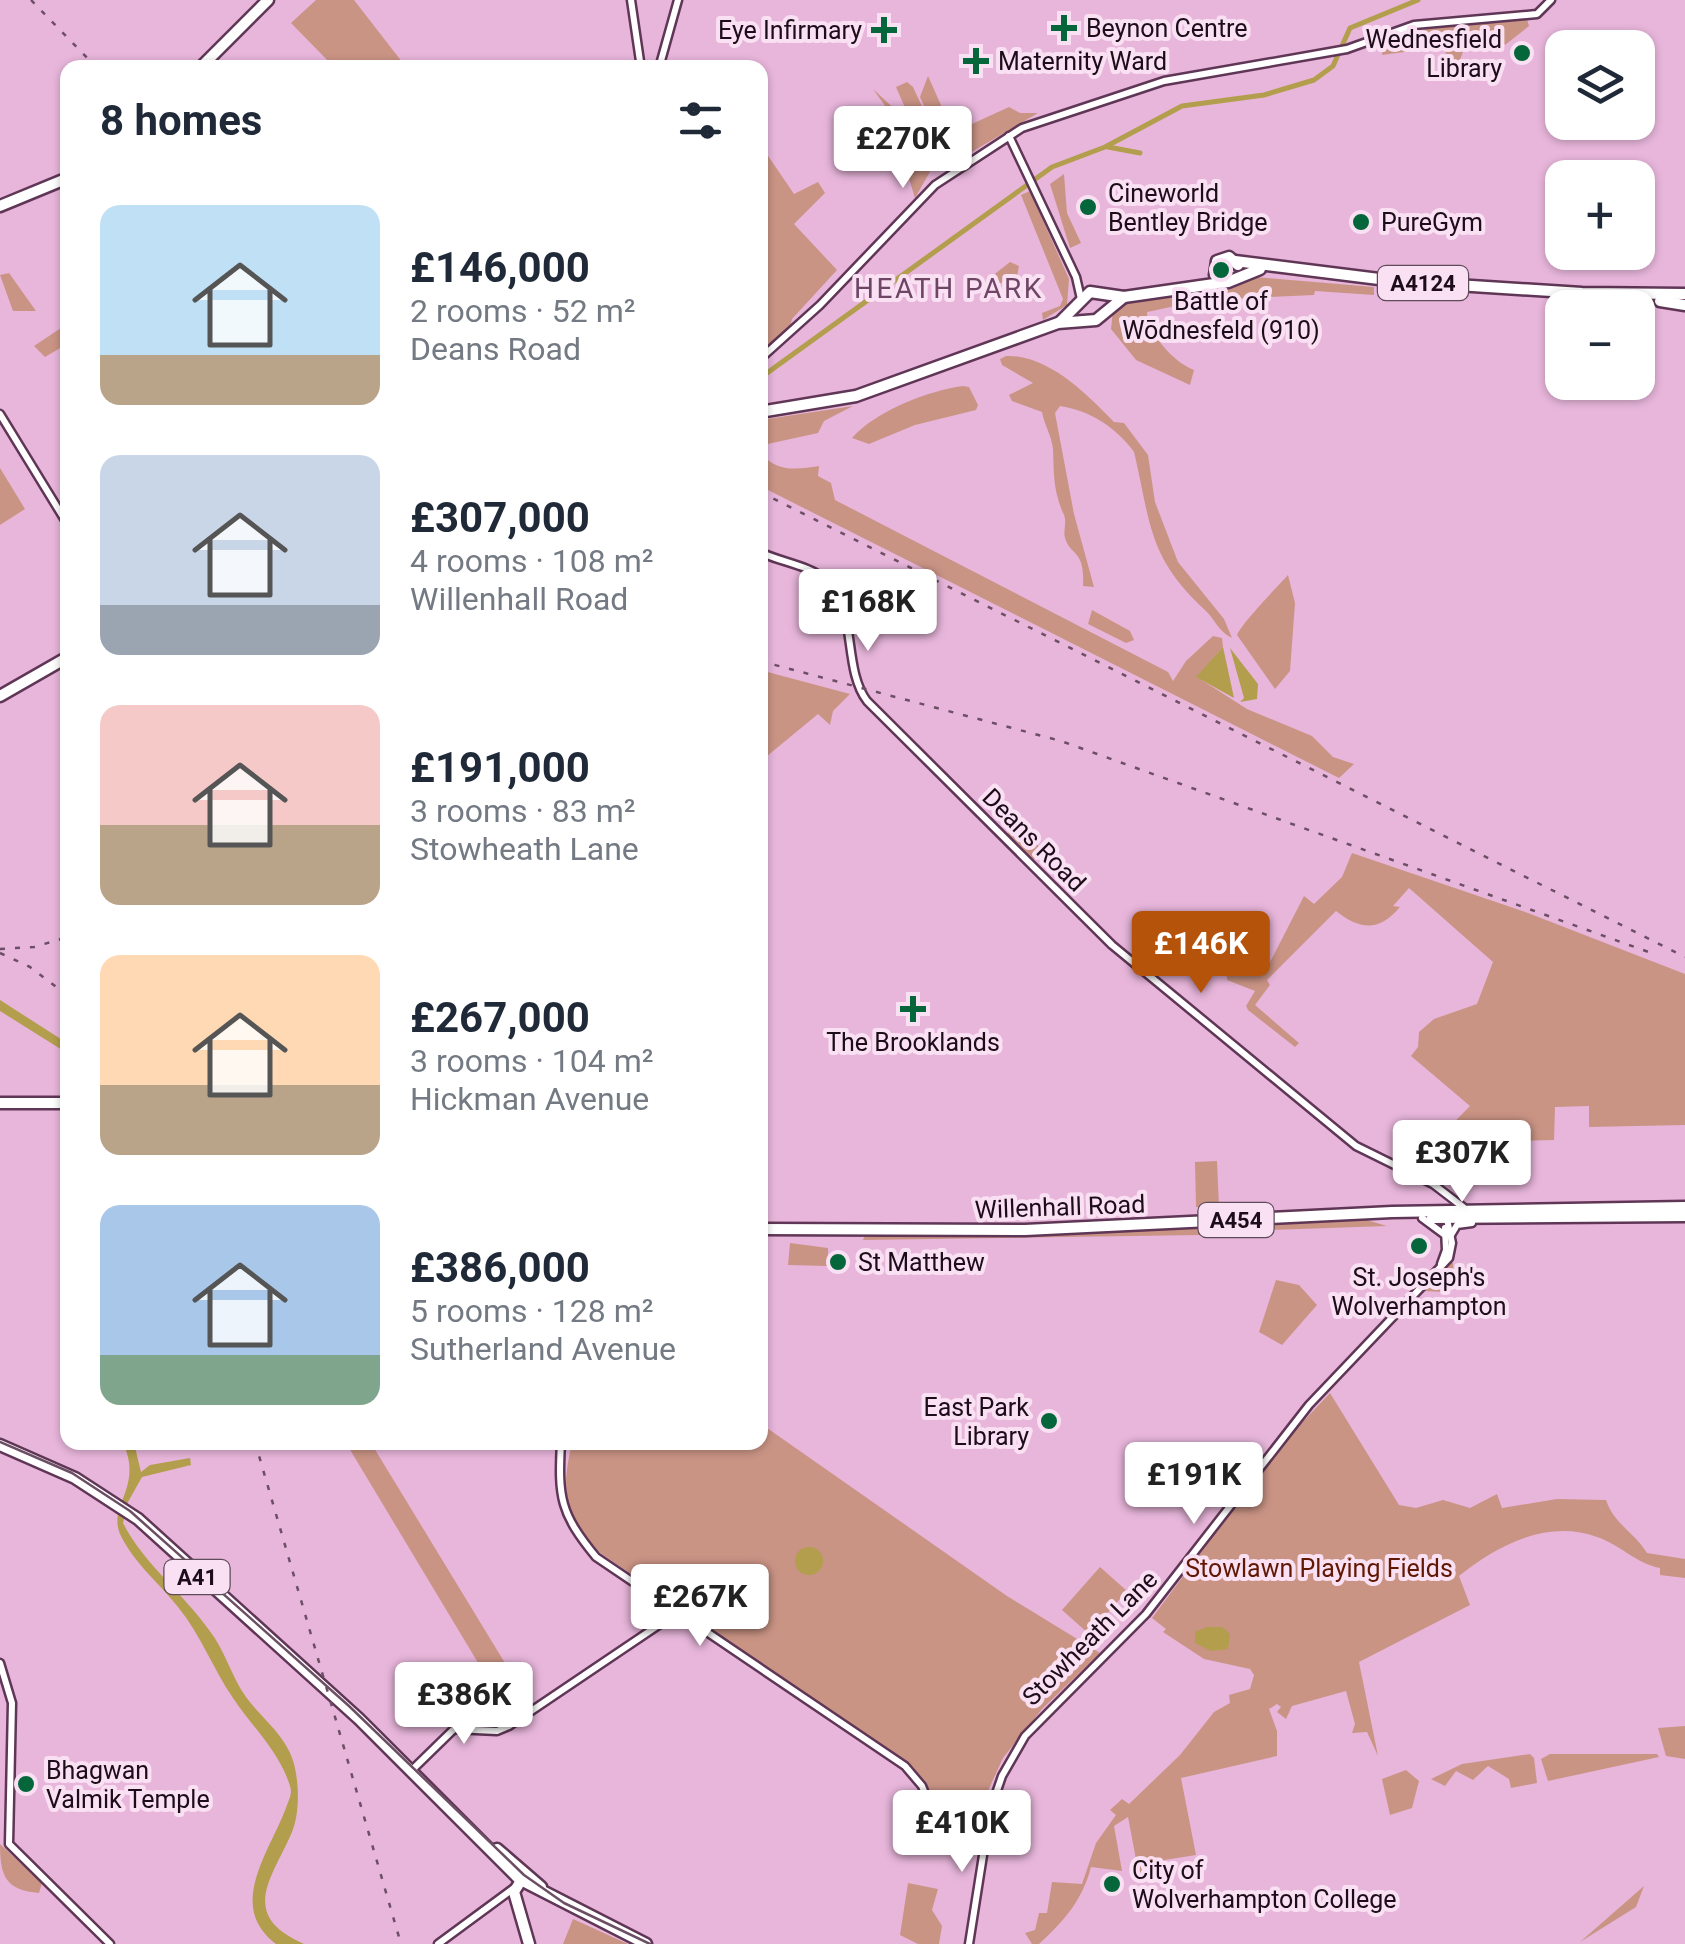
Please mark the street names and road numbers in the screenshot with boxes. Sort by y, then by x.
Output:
road number: A4124 [1378,266,1468,300]
street label: Deans Road [977,783,1091,897]
street label: Willenhall Road [974,1190,1146,1224]
road number: A454 [1198,1203,1274,1237]
road number: A41 [164,1560,230,1594]
street label: Stowheath Lane [1017,1565,1163,1711]

